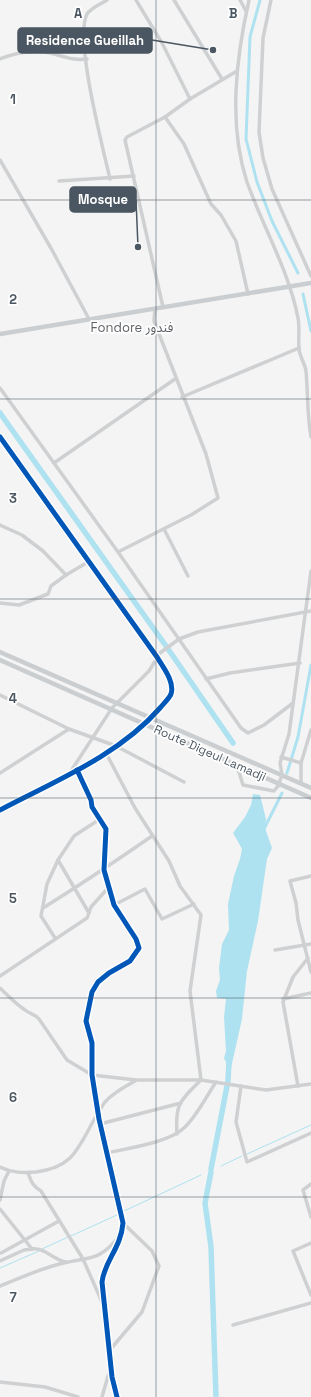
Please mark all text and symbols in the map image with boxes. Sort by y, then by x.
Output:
text: A [74,5,83,22]
text: B [229,5,238,22]
callout: Residence Gueillah [18,28,152,53]
text: Residence Gueillah [26,32,144,49]
text: 1 [10,91,16,108]
callout: Mosque [70,187,136,212]
text: Mosque [78,191,128,208]
text: 2 [9,291,17,308]
district label: Fondore فندور [91,319,174,336]
text: 3 [9,490,17,507]
text: 4 [9,690,17,707]
street label: Route Digeul Lamadji [151,721,269,785]
text: 5 [9,890,17,907]
text: 6 [9,1089,17,1106]
text: 7 [9,1289,17,1306]

